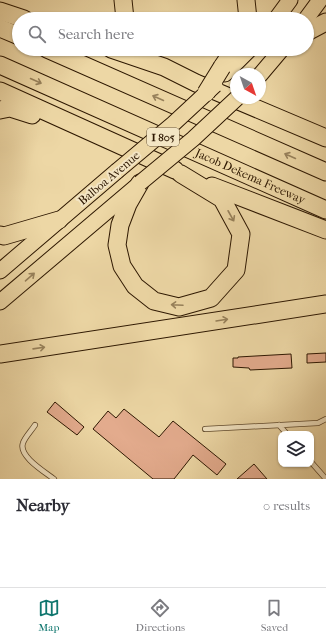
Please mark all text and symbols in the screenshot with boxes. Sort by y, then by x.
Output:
search box [12,12,314,56]
icon: search [26,23,48,45]
text: Search here [58,25,134,43]
north arrow [230,68,266,104]
one-way arrow [29,77,41,85]
one-way arrow [153,94,165,101]
road number: I 805 [147,128,179,146]
street label: Jacob Dekema Freeway [192,145,308,207]
street label: Balboa Avenue [75,148,143,208]
one-way arrow [285,152,297,159]
one-way arrow [228,210,236,222]
one-way arrow [24,272,35,281]
one-way arrow [170,301,183,309]
one-way arrow [216,316,229,324]
one-way arrow [32,344,45,352]
map controls [278,431,314,467]
button: layers [278,431,314,467]
text: Nearby [16,495,70,515]
text: 0 results [263,498,310,513]
tab: Map [38,597,60,634]
tab: Directions [136,597,185,634]
tab: Saved [261,597,288,634]

